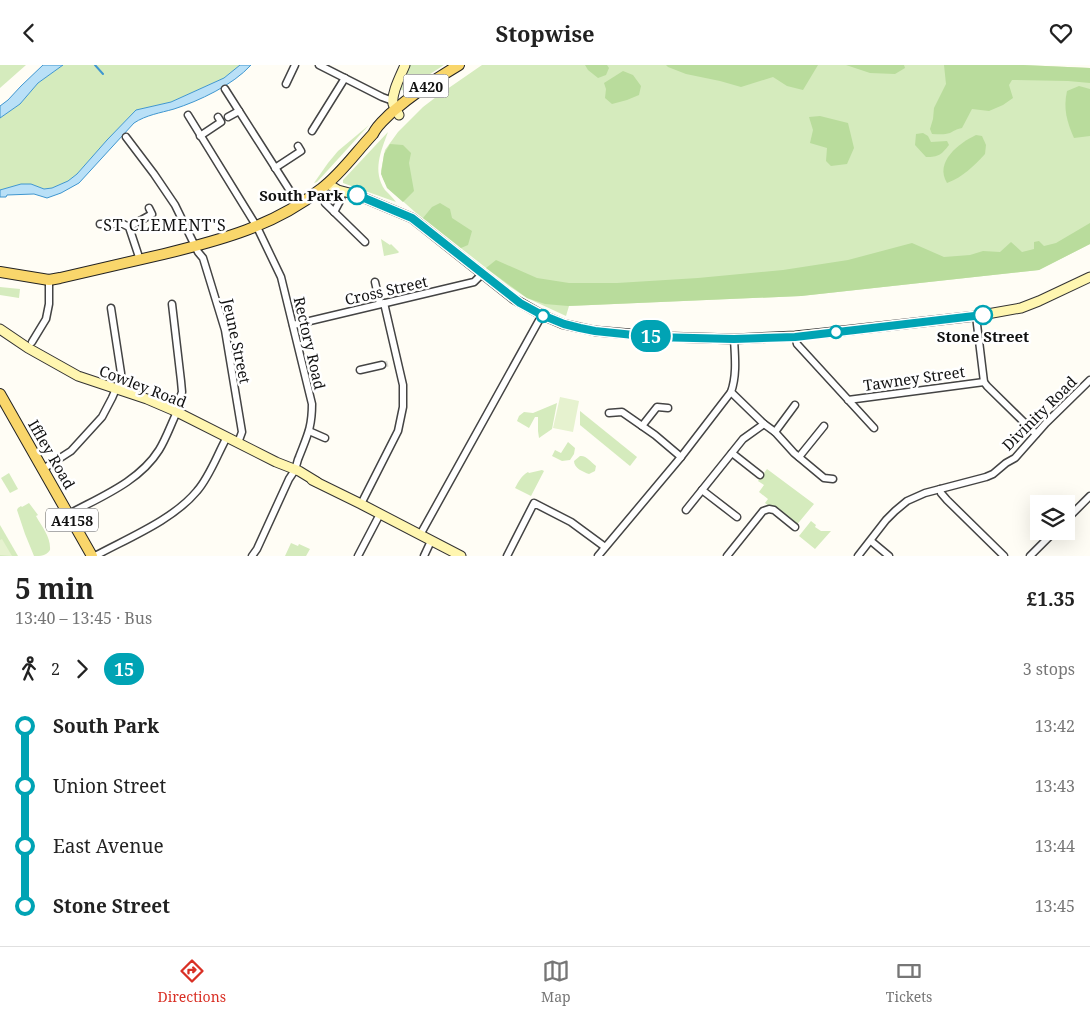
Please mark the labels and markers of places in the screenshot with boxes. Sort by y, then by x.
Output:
place label: South Park [259,185,343,205]
marker: South Park [347,185,367,205]
marker: Stone Street [973,305,993,325]
unlabelled marker [536,309,550,323]
unlabelled marker [829,325,843,339]
place label: Stone Street [937,326,1029,346]

